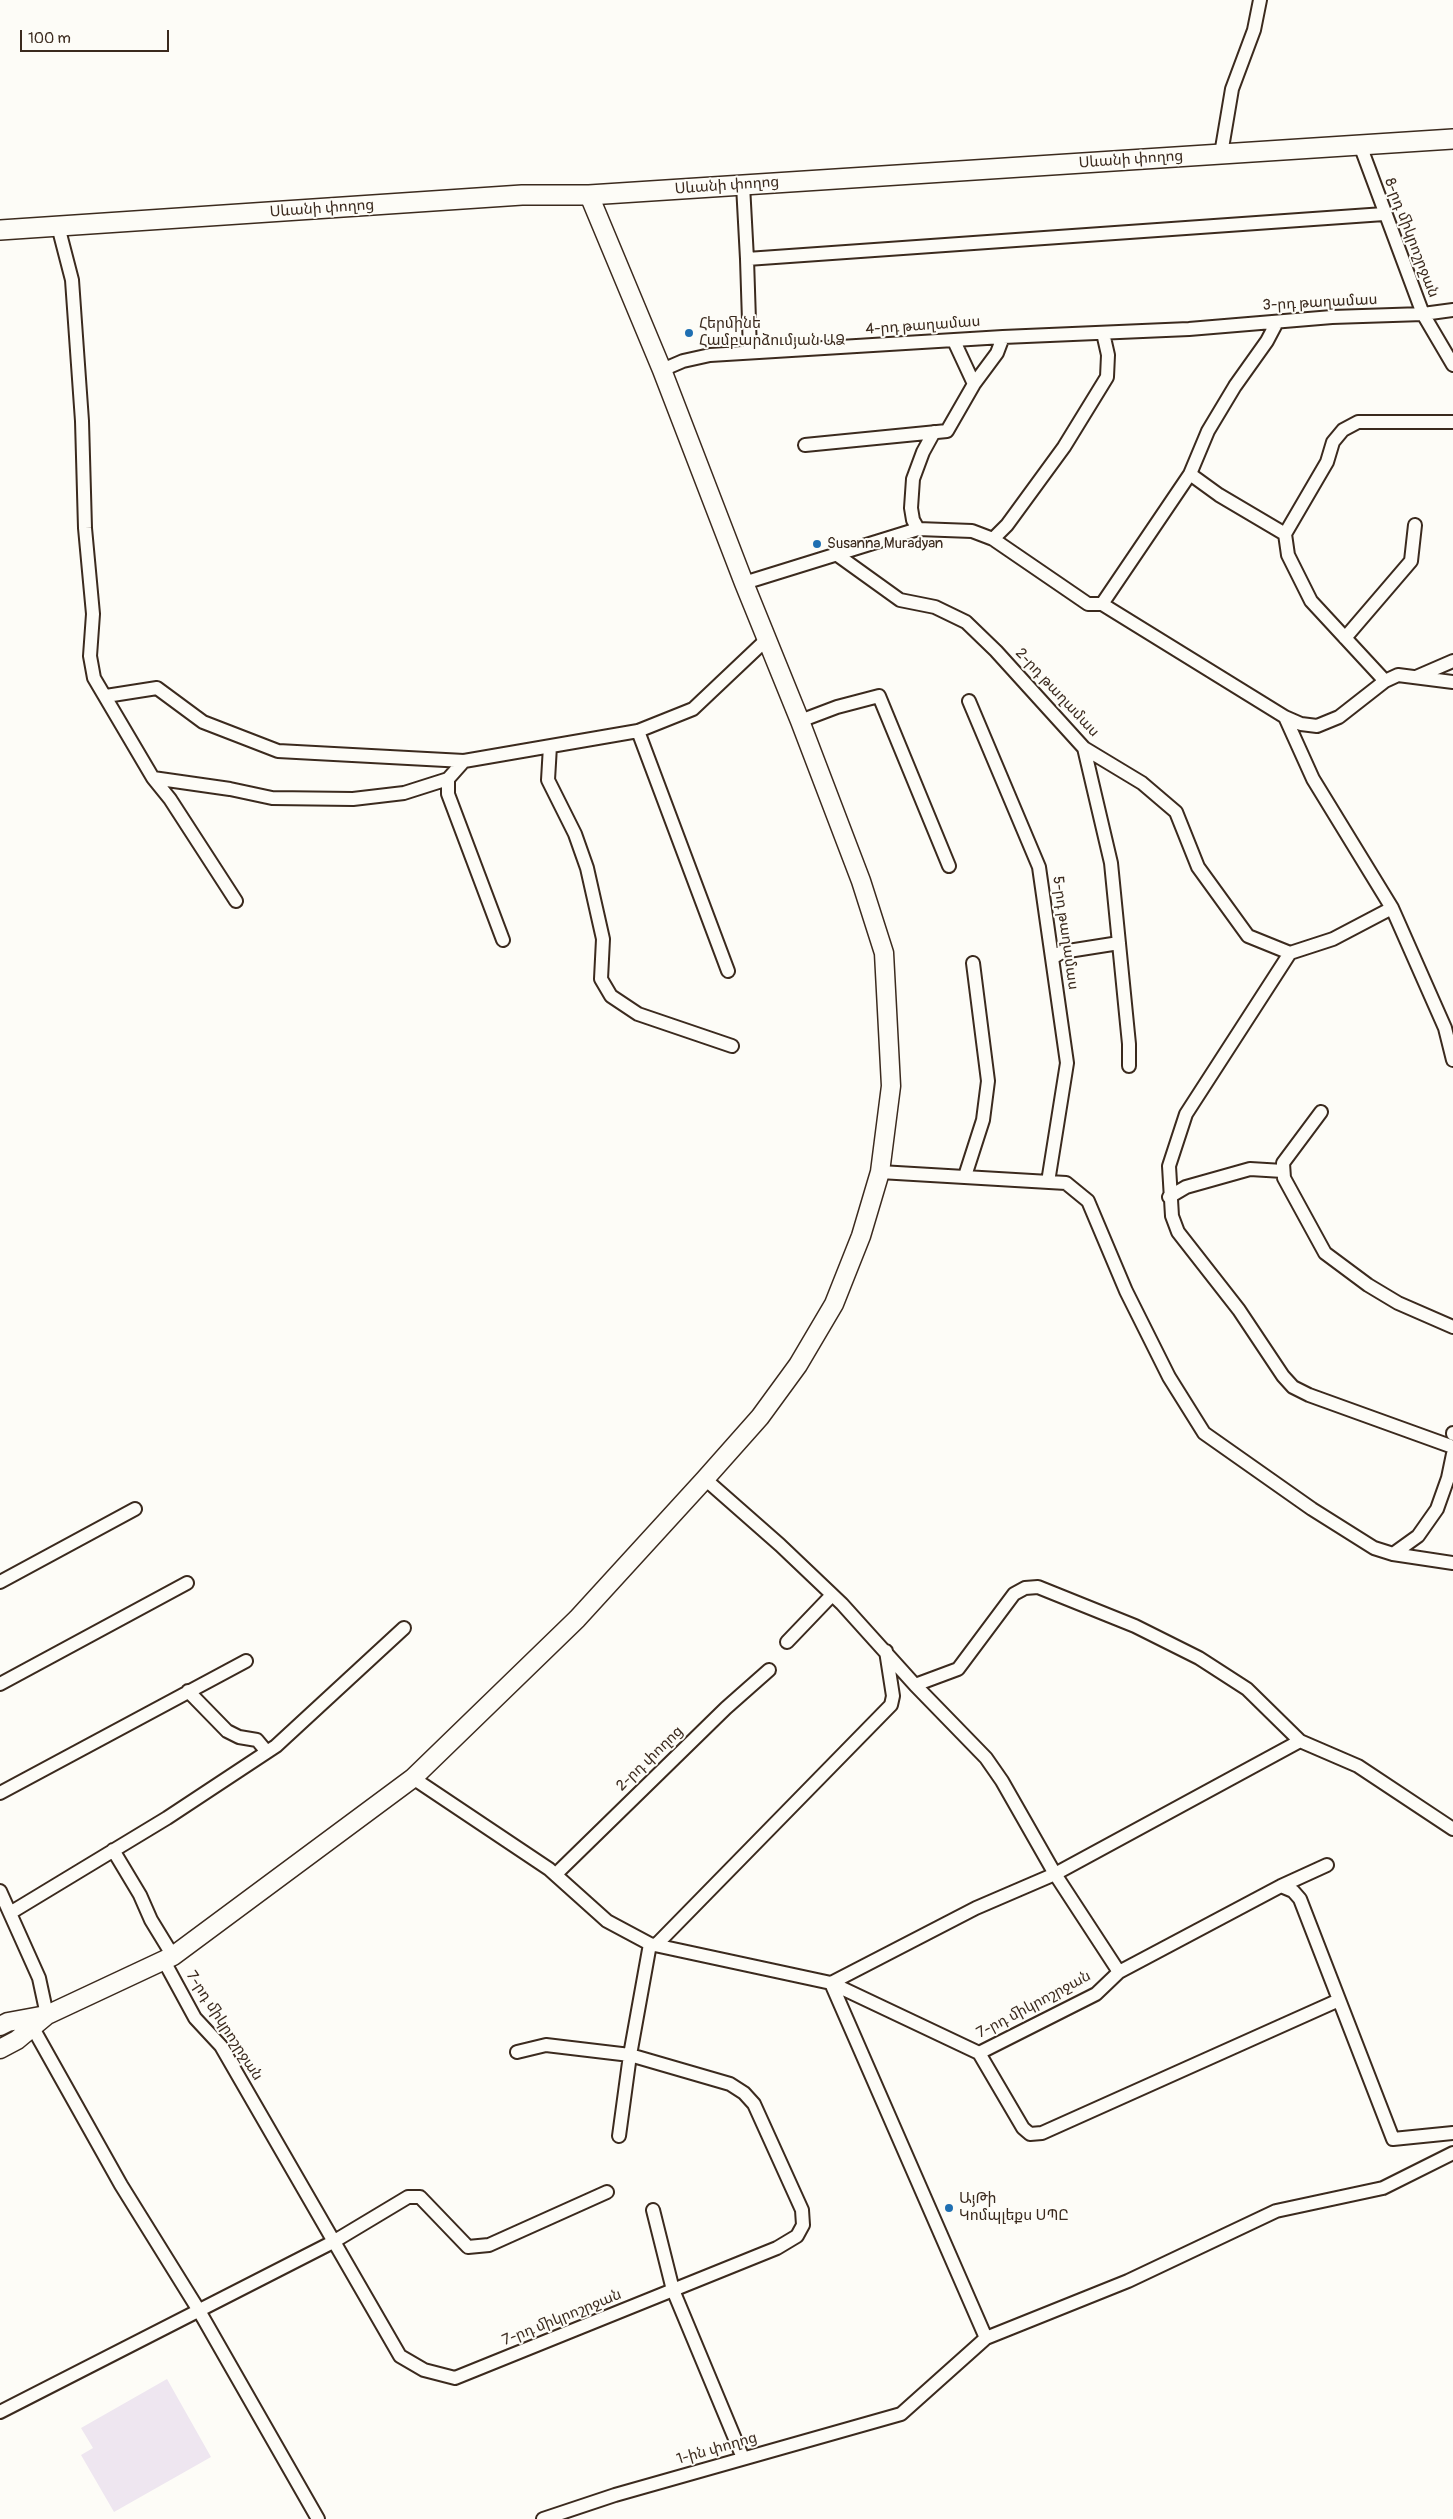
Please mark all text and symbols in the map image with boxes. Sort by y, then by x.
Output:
scale bar [22,20,171,52]
text: 100 m [28,29,71,48]
street label: Սևանի փողոց [1078,147,1184,173]
street label: Սևանի փողոց [674,173,780,199]
street label: 8-րդ միկրոշրջան [1380,176,1442,300]
street label: Սևանի փողոց [269,196,375,222]
street label: 3-րդ թաղամաս [1262,291,1378,315]
street label: 4-րդ թաղամաս [865,313,981,339]
place label: Հերմինե Համբարձումյան ԱՁ [699,315,845,350]
marker: Հերմինե Համբարձումյան ԱՁ [683,327,695,339]
place label: Susanna Muradyan [827,535,943,553]
marker: Susanna Muradyan [811,538,823,550]
street label: 2-րդ թաղամաս [1011,645,1103,741]
street label: 5-րդ թաղամաս [1048,875,1082,991]
street label: 2-րդ փողոց [613,1723,687,1795]
street label: 7-րդ միկրոշրջան [974,1967,1094,2043]
street label: 7-րդ միկրոշրջան [182,1968,266,2084]
place label: ԱյԹի Կոմպլեքս ՍՊԸ [959,2190,1069,2225]
marker: ԱյԹի Կոմպլեքս ՍՊԸ [943,2202,955,2214]
street label: 7-րդ միկրոշրջան [500,2286,624,2350]
street label: 1-ին փողոց [675,2429,759,2469]

